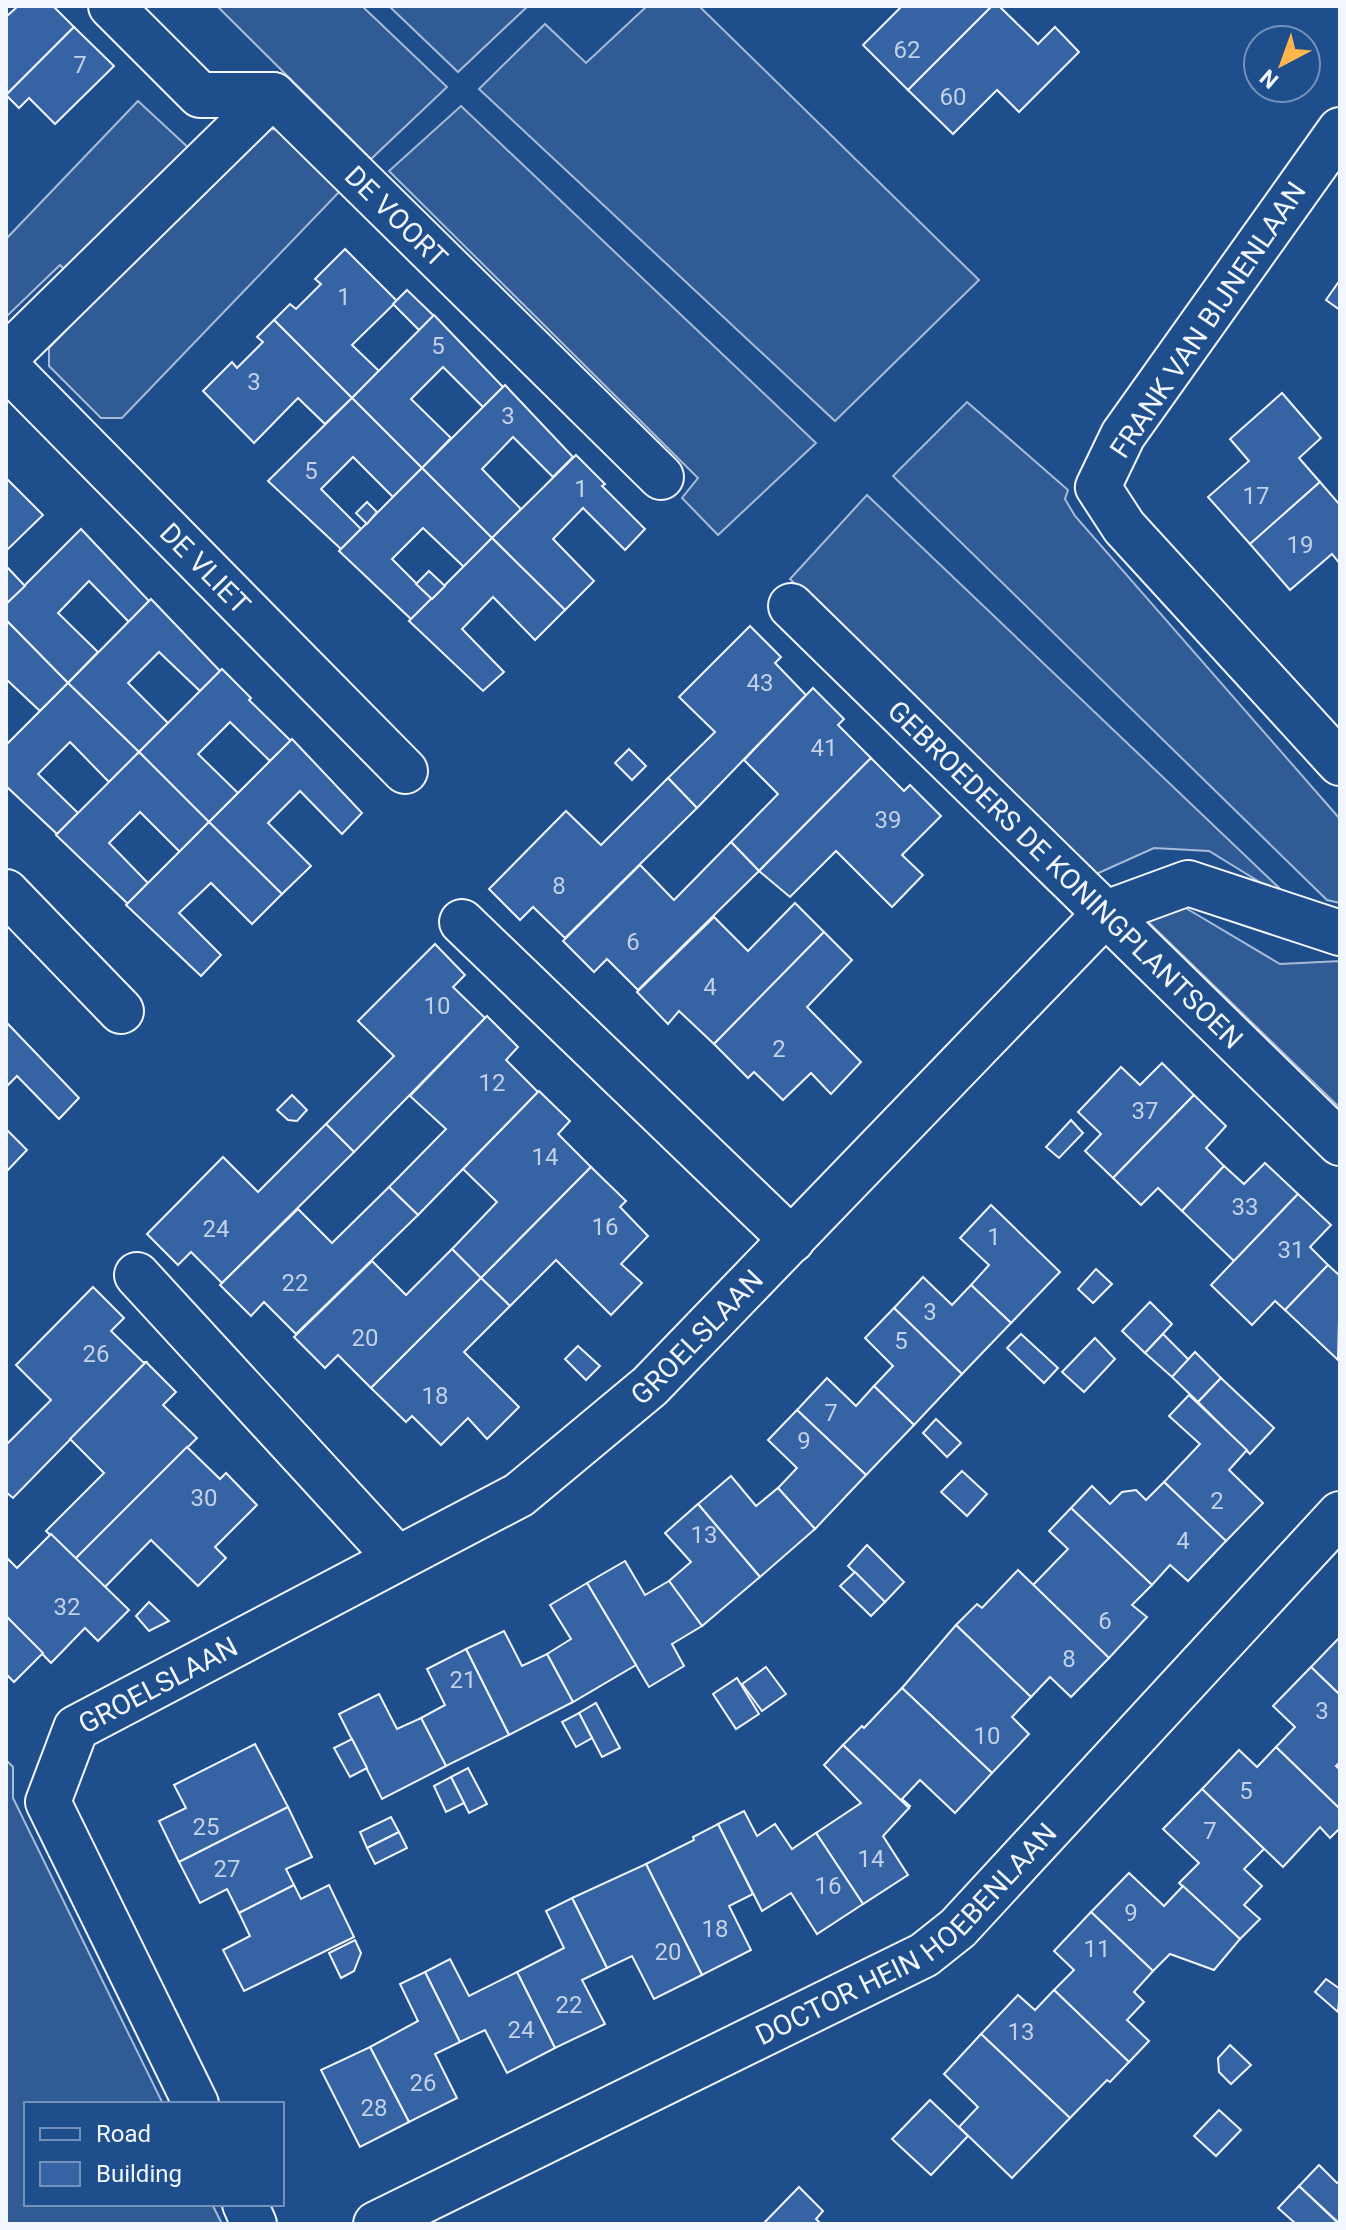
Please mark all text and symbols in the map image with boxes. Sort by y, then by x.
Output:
north arrow [1242,24,1322,104]
house number: 62 [894,36,920,64]
house number: 7 [73,51,87,79]
text: N [1255,64,1283,93]
house number: 60 [940,83,966,111]
street label: DE VOORT [338,159,455,274]
street label: FRANK VAN BIJNENLAAN [1103,176,1313,464]
house number: 1 [337,283,351,311]
house number: 5 [431,332,445,360]
house number: 3 [247,368,261,396]
house number: 3 [501,402,515,430]
house number: 5 [304,457,318,485]
house number: 1 [574,475,588,503]
house number: 17 [1243,482,1269,510]
street label: DE VLIET [153,516,258,621]
house number: 19 [1287,531,1313,559]
house number: 43 [747,669,773,697]
street label: GEBROEDERS DE KONINGPLANTSOEN [881,694,1250,1055]
house number: 41 [811,734,837,762]
house number: 39 [875,806,901,834]
house number: 8 [552,872,566,900]
house number: 6 [626,928,640,956]
house number: 4 [703,973,717,1001]
house number: 10 [424,992,450,1020]
house number: 2 [772,1035,786,1063]
house number: 12 [479,1069,505,1097]
house number: 37 [1132,1097,1158,1125]
house number: 14 [532,1143,558,1171]
house number: 33 [1232,1193,1258,1221]
house number: 16 [592,1213,618,1241]
house number: 24 [203,1215,229,1243]
house number: 1 [987,1223,1001,1251]
house number: 31 [1278,1236,1304,1264]
street label: GROELSLAAN [624,1263,770,1411]
house number: 22 [282,1269,308,1297]
house number: 3 [923,1298,937,1326]
house number: 20 [352,1324,378,1352]
house number: 5 [894,1327,908,1355]
house number: 26 [83,1340,109,1368]
house number: 18 [422,1382,448,1410]
house number: 7 [824,1399,838,1427]
house number: 9 [797,1427,811,1455]
house number: 30 [191,1484,217,1512]
house number: 2 [1210,1487,1224,1515]
house number: 13 [691,1521,717,1549]
house number: 4 [1176,1527,1190,1555]
house number: 32 [54,1593,80,1621]
house number: 6 [1098,1607,1112,1635]
street label: GROELSLAAN [73,1630,243,1740]
house number: 8 [1062,1645,1076,1673]
house number: 21 [450,1666,476,1694]
house number: 3 [1315,1697,1329,1725]
house number: 10 [974,1722,1000,1750]
house number: 5 [1239,1777,1253,1805]
house number: 25 [193,1813,219,1841]
street label: DOCTOR HEIN HOEBENLAAN [750,1816,1063,2052]
house number: 7 [1203,1817,1217,1845]
house number: 14 [858,1845,884,1873]
house number: 27 [214,1855,240,1883]
house number: 16 [815,1872,841,1900]
house number: 9 [1124,1899,1138,1927]
house number: 18 [702,1915,728,1943]
house number: 11 [1084,1935,1110,1963]
house number: 20 [655,1938,681,1966]
house number: 22 [556,1991,582,2019]
house number: 24 [508,2016,534,2044]
house number: 13 [1008,2018,1034,2046]
house number: 26 [410,2069,436,2097]
house number: 28 [361,2094,387,2122]
legend [24,2102,284,2206]
text: Road [96,2120,151,2148]
text: Building [96,2160,182,2188]

